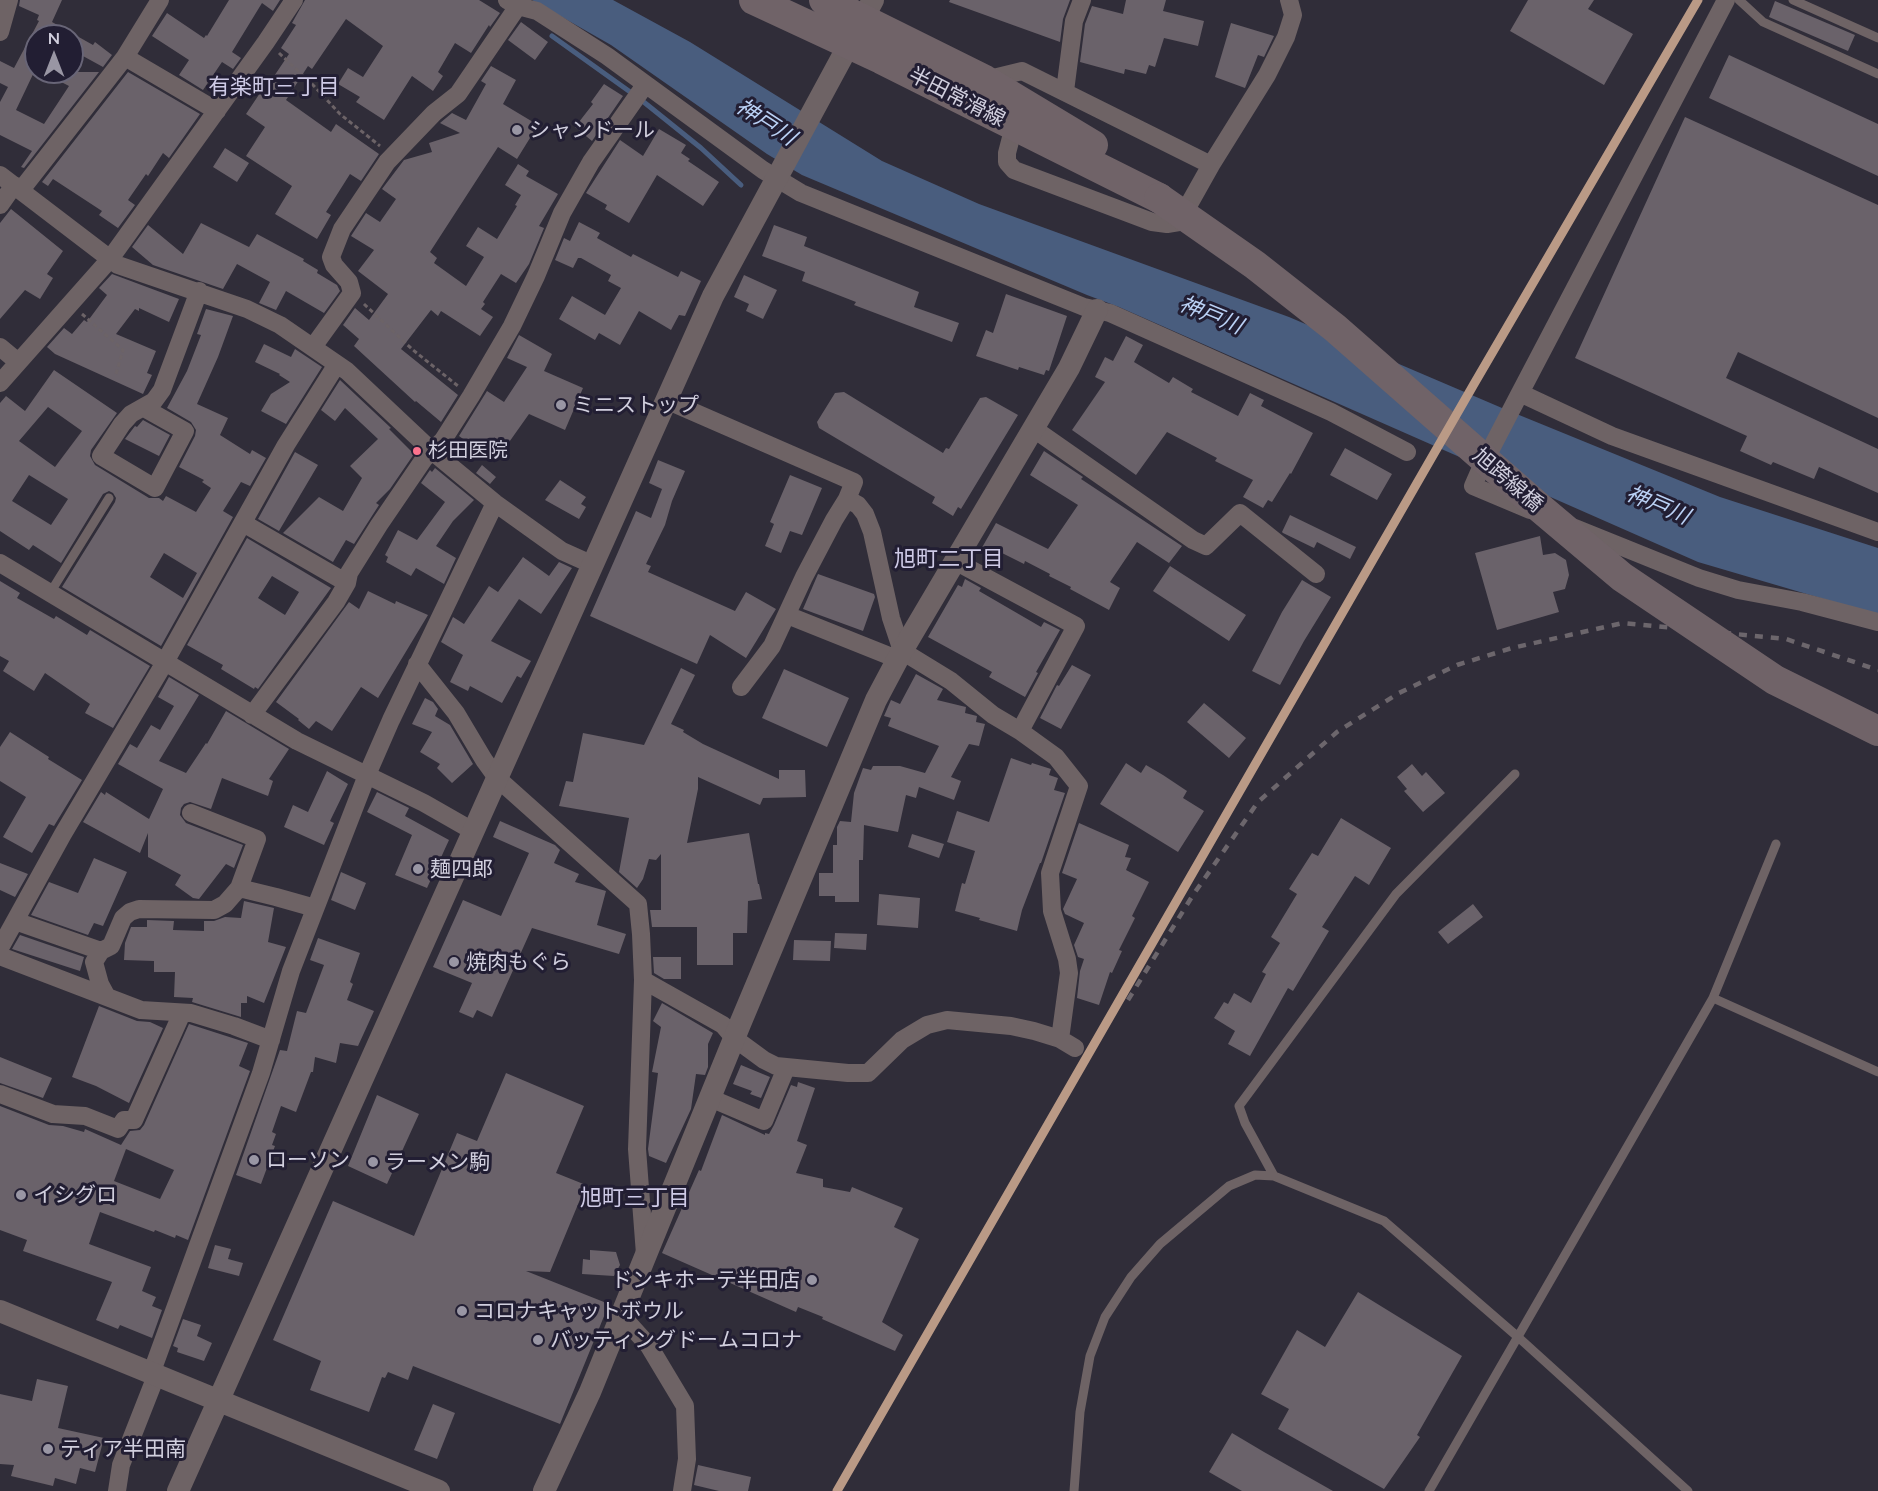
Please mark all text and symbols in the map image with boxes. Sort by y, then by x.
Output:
north arrow [24,24,84,84]
text: N [48,28,60,47]
street label: 半田常滑線 [905,62,1009,132]
district label: 有楽町三丁目 [208,74,340,100]
water label: 神戸川 [731,93,801,151]
place label: シャンドール [529,117,655,143]
marker: シャンドール [510,123,524,137]
water label: 神戸川 [1175,290,1247,340]
place label: ミニストップ [573,392,699,418]
marker: ミニストップ [554,398,568,412]
place label: 杉田医院 [428,439,508,463]
street label: 旭跨線橋 [1468,443,1548,517]
marker: 杉田医院 [411,445,423,457]
water label: 神戸川 [1622,480,1694,530]
district label: 旭町二丁目 [894,546,1004,572]
place label: 麺四郎 [430,856,493,882]
marker: 麺四郎 [411,862,425,876]
place label: 焼肉もぐら [466,949,571,975]
marker: 焼肉もぐら [447,955,461,969]
place label: ローソン [266,1147,350,1173]
place label: ラーメン駒 [385,1149,490,1175]
marker: ローソン [247,1153,261,1167]
marker: ラーメン駒 [366,1155,380,1169]
place label: イシグロ [33,1182,117,1208]
district label: 旭町三丁目 [580,1185,690,1211]
marker: イシグロ [14,1188,28,1202]
place label: ドンキホーテ半田店 [611,1267,800,1293]
marker: ドンキホーテ半田店 [805,1273,819,1287]
place label: コロナキャットボウル [474,1298,684,1324]
marker: コロナキャットボウル [455,1304,469,1318]
place label: バッティングドームコロナ [550,1327,802,1353]
marker: バッティングドームコロナ [531,1333,545,1347]
place label: ティア半田南 [60,1436,186,1462]
marker: ティア半田南 [41,1442,55,1456]

